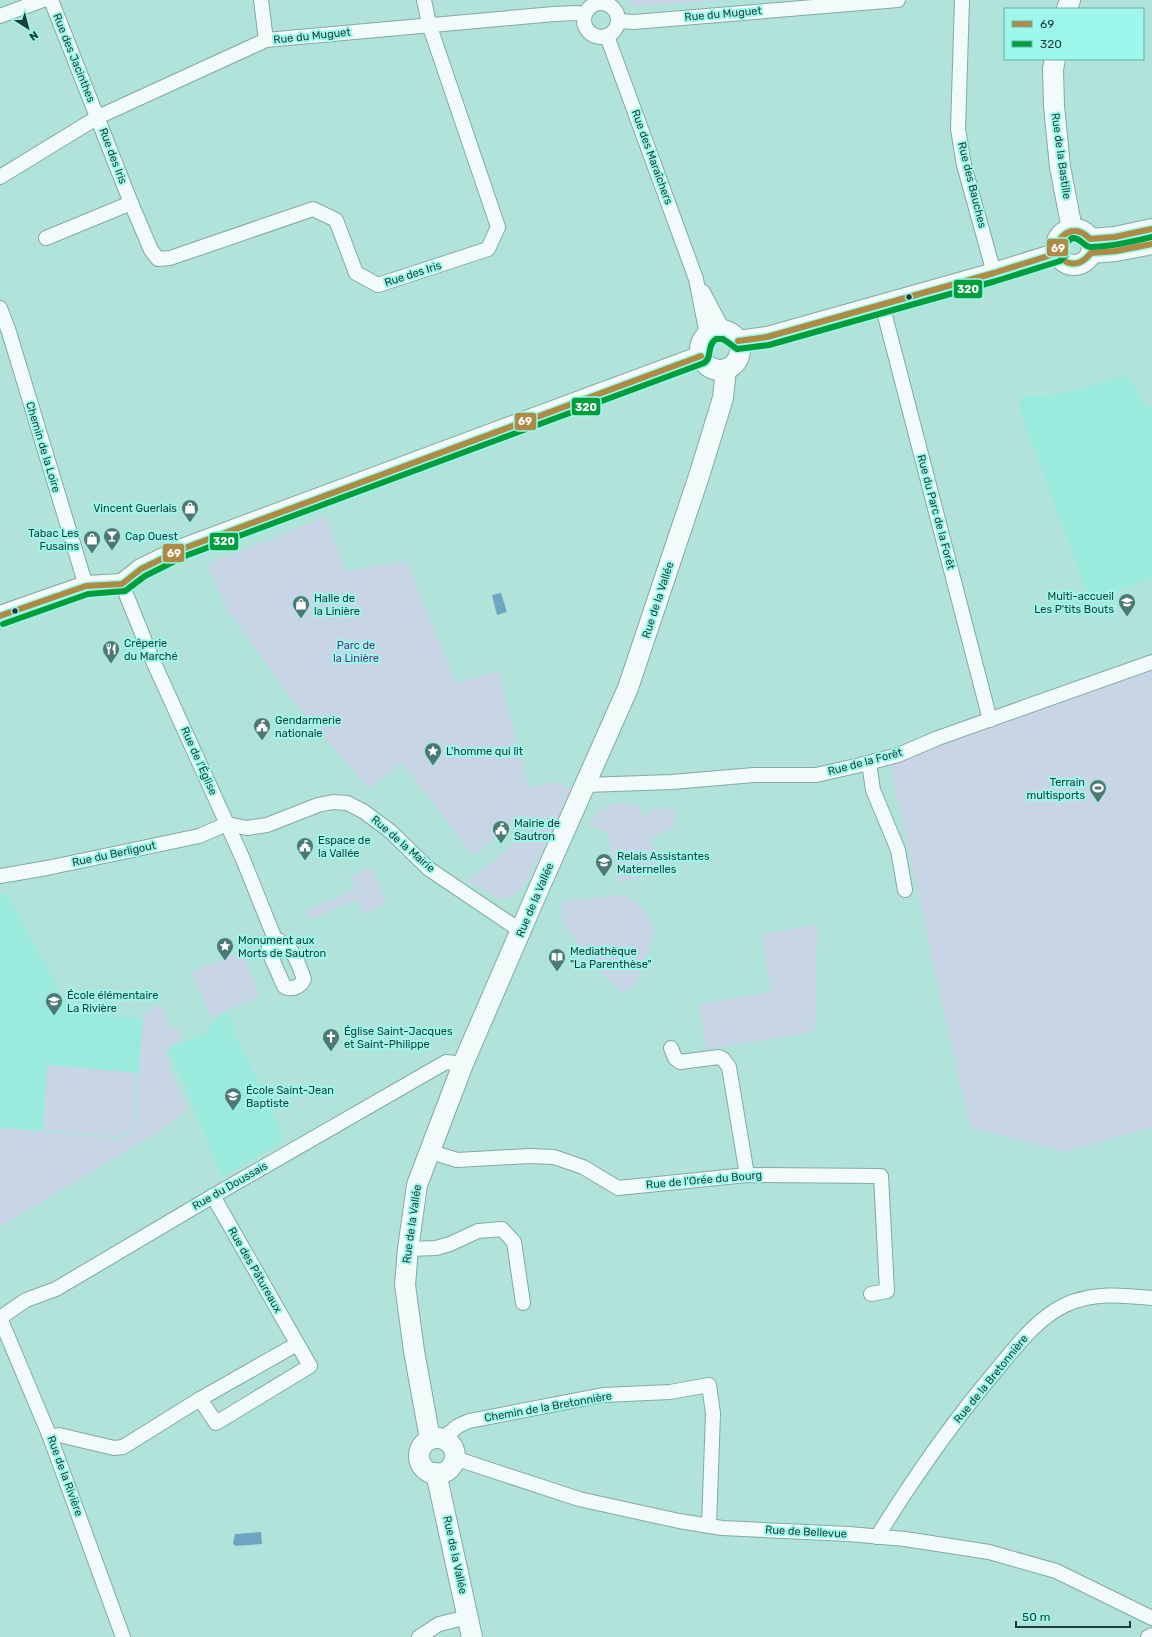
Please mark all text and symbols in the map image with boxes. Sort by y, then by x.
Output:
street label: Rue du Muguet [684,4,763,24]
north arrow [8,8,48,48]
legend [1004,8,1144,60]
street label: Rue des Jacinthes [50,12,98,105]
text: 69 [1040,17,1054,31]
street label: Rue du Muguet [273,25,352,47]
text: N [26,28,41,43]
text: 320 [1040,37,1062,51]
street label: Rue des Maraîchers [629,108,675,207]
street label: Rue de la Bastille [1049,112,1073,200]
street label: Rue des Iris [96,126,130,186]
street label: Rue des Bauches [955,141,989,230]
line badge: 69 [1046,238,1069,257]
text: 69 [1051,242,1065,255]
street label: Rue des Iris [383,259,444,289]
line badge: 320 [953,279,983,299]
text: 320 [957,283,979,296]
unlabelled marker [904,292,914,302]
line badge: 320 [571,397,601,416]
street label: Chemin de la Loire [23,400,63,494]
text: 320 [575,401,597,414]
line badge: 69 [514,412,537,431]
text: 69 [518,415,532,428]
street label: Rue du Parc de la Forêt [914,453,958,572]
shop icon: Vincent Guerlais [180,498,200,523]
place label: Vincent Guerlais [93,502,177,515]
bar icon: Cap Ouest [102,526,122,551]
place label: Tabac Les Fusains [28,527,79,553]
shop icon: Tabac Les Fusains [82,529,102,554]
place label: Cap Ouest [125,530,178,543]
line badge: 320 [209,532,239,551]
text: 320 [213,535,235,548]
line badge: 69 [162,543,185,563]
text: 69 [167,547,181,560]
street label: Rue de la Vallée [640,560,676,640]
place label: Multi-accueil Les P'tits Bouts [1034,590,1114,616]
place label: Halle de la Linière [314,592,360,618]
school or university icon: Multi-accueil Les P'tits Bouts [1117,592,1137,617]
shop icon: Halle de la Linière [291,594,311,619]
unlabelled marker [10,606,20,616]
place label: Crêperie du Marché [124,637,178,663]
restaurant icon: Crêperie du Marché [101,639,121,664]
park label: Parc de la Linière [333,639,379,665]
place label: Gendarmerie nationale [275,714,341,740]
public building icon: Gendarmerie nationale [252,716,272,741]
street label: Rue de l'Église [178,725,220,797]
place icon: L'homme qui lit [423,741,443,766]
place label: L'homme qui lit [446,745,524,758]
street label: Rue de la Forêt [826,746,904,778]
place label: Terrain multisports [1026,776,1085,802]
sports icon: Terrain multisports [1088,778,1108,803]
street label: Rue de la Mairie [369,813,437,875]
place label: Mairie de Sautron [514,817,560,843]
public building icon: Mairie de Sautron [491,819,511,844]
place label: Espace de la Vallée [318,834,371,860]
public building icon: Espace de la Vallée [295,836,315,861]
street label: Rue du Berligout [71,839,158,869]
place label: Relais Assistantes Maternelles [617,850,710,876]
school or university icon: Relais Assistantes Maternelles [594,852,614,877]
street label: Rue de la Vallée [513,861,557,939]
place label: Monument aux Morts de Sautron [238,934,326,960]
place icon: Monument aux Morts de Sautron [215,936,235,961]
place label: Mediathèque "La Parenthèse" [570,945,652,971]
library icon: Mediathèque "La Parenthèse" [547,947,567,972]
place label: École élémentaire La Rivière [67,989,158,1015]
school or university icon: École élémentaire La Rivière [44,991,64,1016]
place label: Église Saint-Jacques et Saint-Philippe [344,1025,453,1051]
church icon: Église Saint-Jacques et Saint-Philippe [321,1027,341,1052]
place label: École Saint-Jean Baptiste [246,1084,334,1110]
school or university icon: École Saint-Jean Baptiste [223,1086,243,1111]
street label: Rue du Doussais [190,1159,270,1213]
street label: Rue de l'Orée du Bourg [645,1168,763,1192]
street label: Rue de la Vallée [400,1184,424,1264]
street label: Rue des Pâtureaux [225,1225,285,1315]
street label: Rue de la Bretonnière [951,1332,1031,1426]
street label: Chemin de la Bretonnière [483,1389,613,1425]
street label: Rue de la Rivière [44,1434,86,1518]
street label: Rue de la Vallée [440,1515,470,1595]
street label: Rue de Bellevue [765,1523,847,1541]
scale bar [1016,1603,1130,1629]
text: 50 m [1022,1610,1050,1624]

